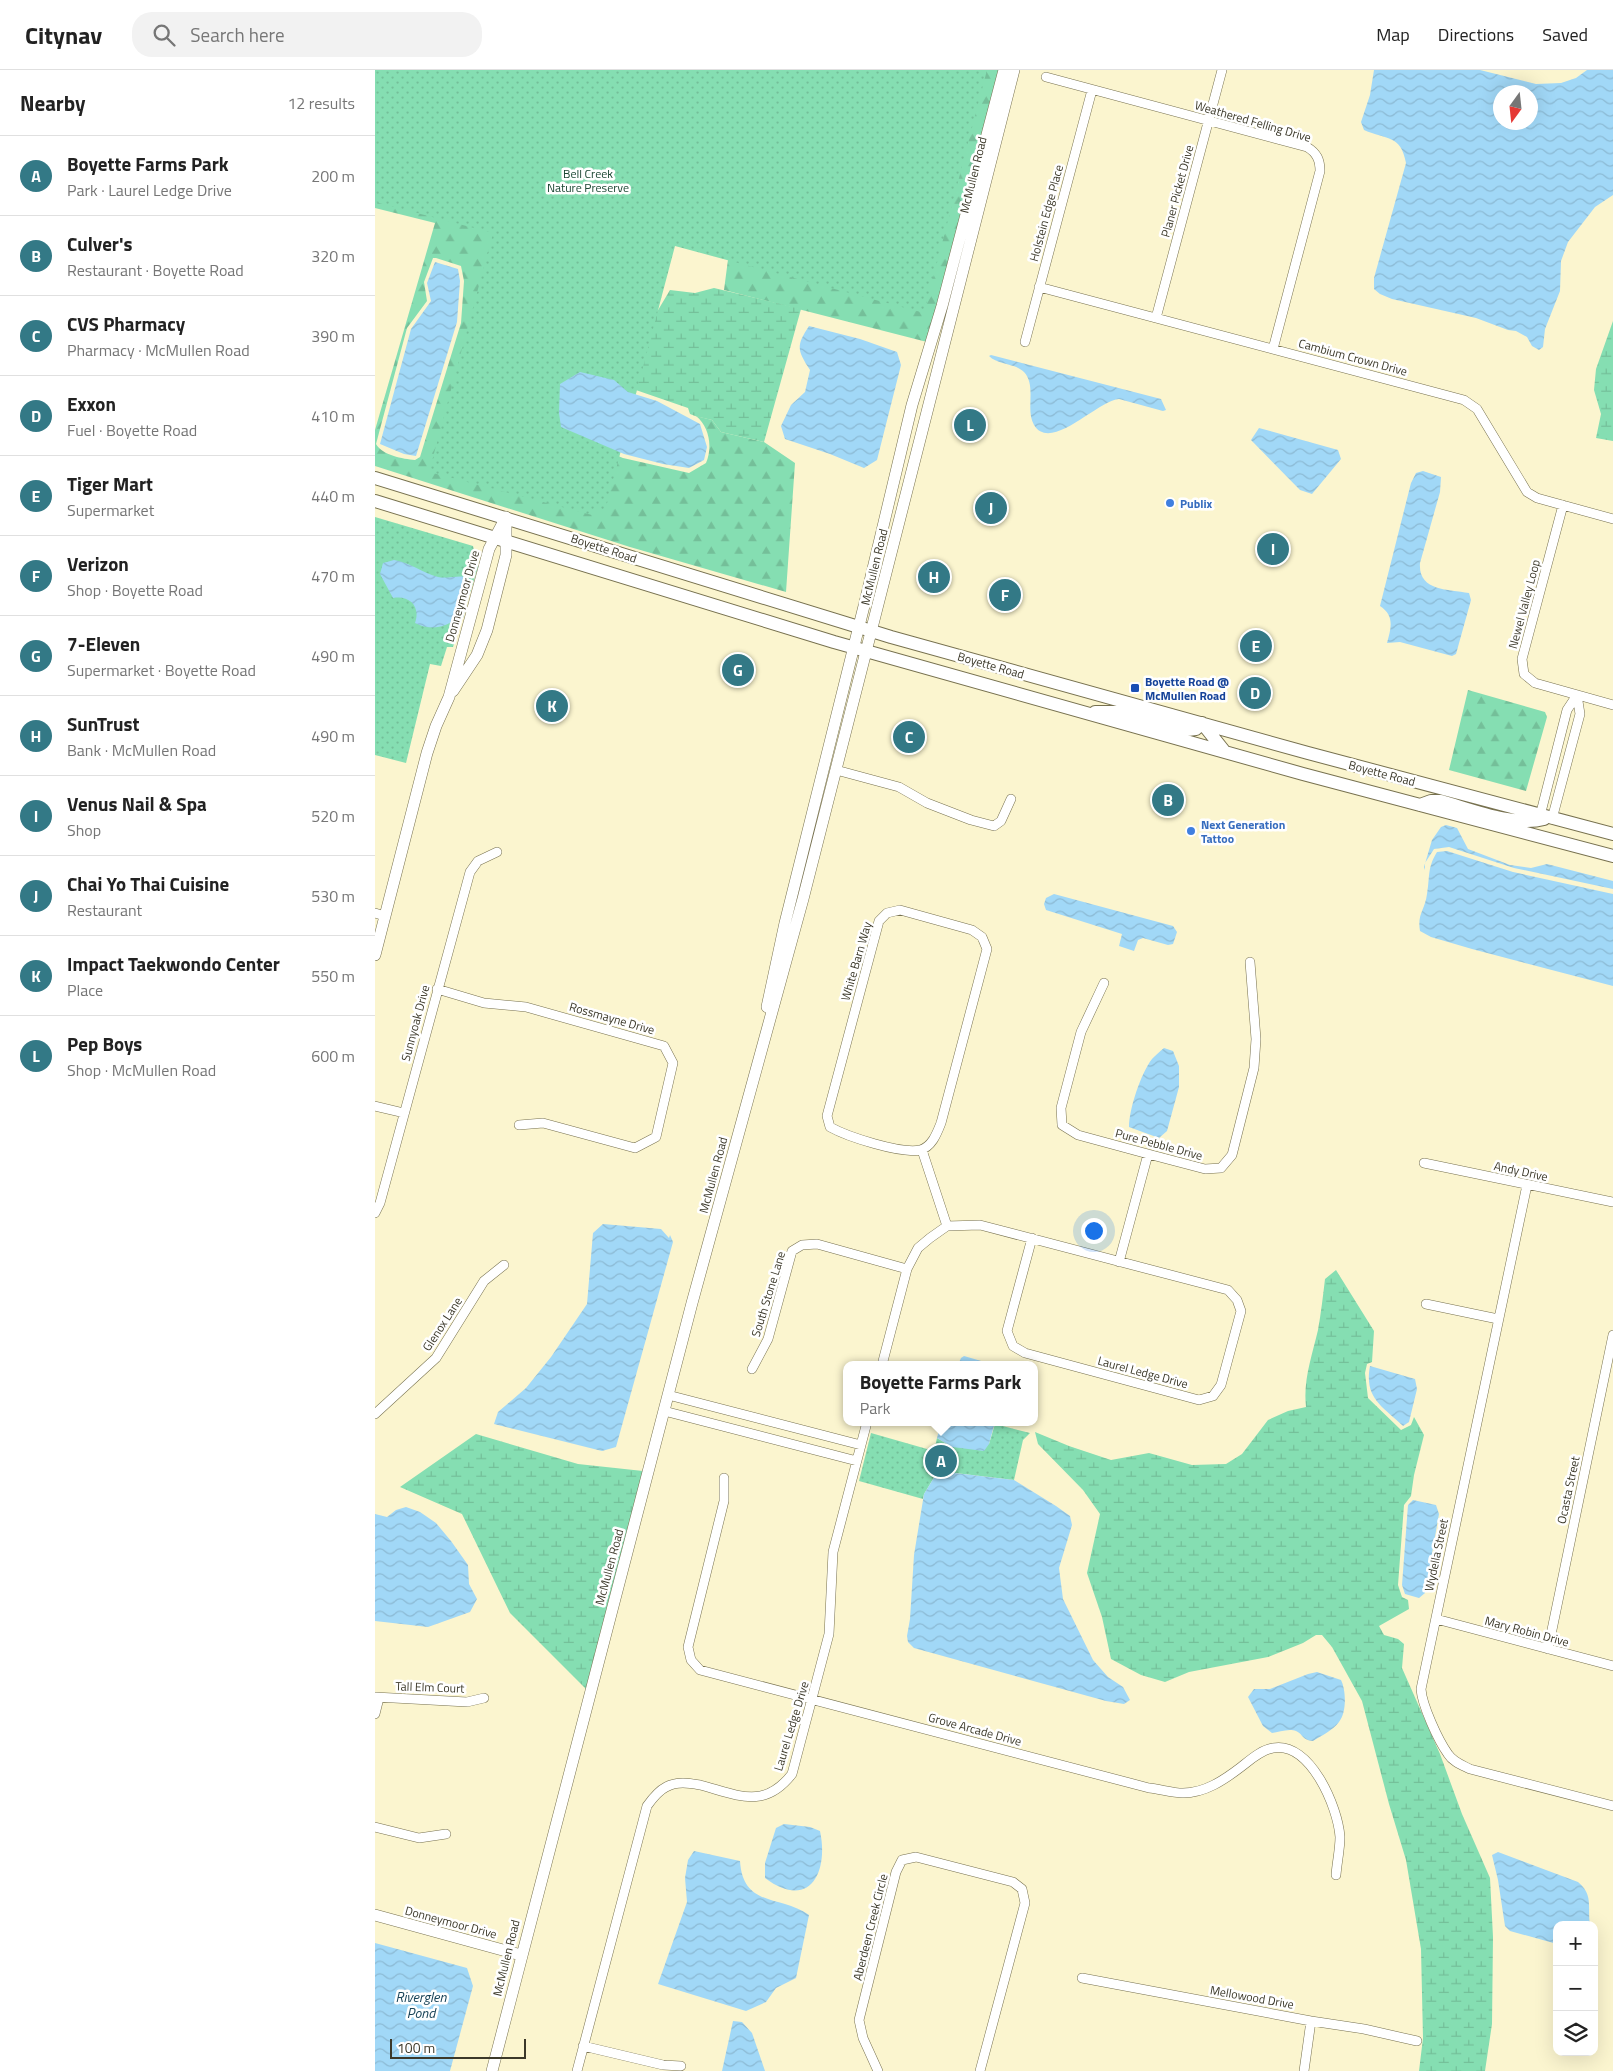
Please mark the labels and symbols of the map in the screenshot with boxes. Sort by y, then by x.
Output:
north arrow [1493,85,1538,130]
street label: Weathered Felling Drive [1193,95,1313,147]
street label: McMullen Road [954,135,992,215]
street label: Planer Picket Drive [1156,143,1198,239]
street label: Holstein Edge Place [1024,162,1068,264]
park label: Bell Creek Nature Preserve [547,164,629,197]
street label: Cambium Crown Drive [1297,333,1409,381]
pin: L [954,406,986,444]
pin: J [975,489,1007,527]
place label: Publix [1180,494,1213,513]
marker: Publix [1164,497,1176,509]
street label: McMullen Road [855,527,893,607]
street label: Boyette Road [569,528,639,568]
pin: I [1257,530,1289,568]
street label: Donneymoor Drive [440,548,484,644]
street label: Newel Valley Loop [1503,557,1545,651]
pin: H [918,558,950,596]
pin: F [989,576,1021,614]
pin: E [1240,627,1272,665]
street label: Boyette Road [955,646,1027,684]
pin: G [722,651,754,689]
place label: Boyette Road @ McMullen Road [1145,672,1229,705]
pin: D [1239,674,1271,712]
marker: Boyette Road @ McMullen Road [1129,682,1141,694]
pin: K [536,687,568,725]
pin: C [893,718,925,756]
street label: Boyette Road [1346,755,1418,791]
pin: B [1152,781,1184,819]
place label: Next Generation Tattoo [1201,815,1285,848]
marker: Next Generation Tattoo [1185,825,1197,837]
street label: White Barn Way [836,919,876,1003]
street label: Sunnyoak Drive [396,983,434,1063]
street label: Rossmayne Drive [567,997,657,1039]
street label: Pure Pebble Drive [1113,1123,1205,1165]
street label: McMullen Road [694,1135,732,1215]
street label: Andy Drive [1492,1156,1550,1186]
your location [1081,1218,1107,1244]
street label: South Stone Lane [746,1249,790,1339]
street label: Glenox Lane [417,1293,467,1355]
street label: Laurel Ledge Drive [1096,1351,1190,1393]
pin: A [925,1442,957,1480]
street label: Ocasta Street [1552,1454,1585,1525]
street label: Wydella Street [1419,1516,1453,1593]
street label: McMullen Road [590,1527,628,1607]
street label: Mary Robin Drive [1483,1611,1571,1651]
street label: Tall Elm Court [395,1676,466,1698]
street label: Laurel Ledge Drive [768,1679,814,1773]
street label: Grove Arcade Drive [926,1707,1024,1751]
street label: Aberdeen Creek Circle [848,1872,892,1982]
street label: Donneymoor Drive [403,1901,499,1943]
street label: McMullen Road [487,1918,525,1998]
street label: Mellowood Drive [1209,1980,1295,2014]
water label: Riverglen Pond [396,1986,447,2023]
scale bar [390,2036,526,2059]

